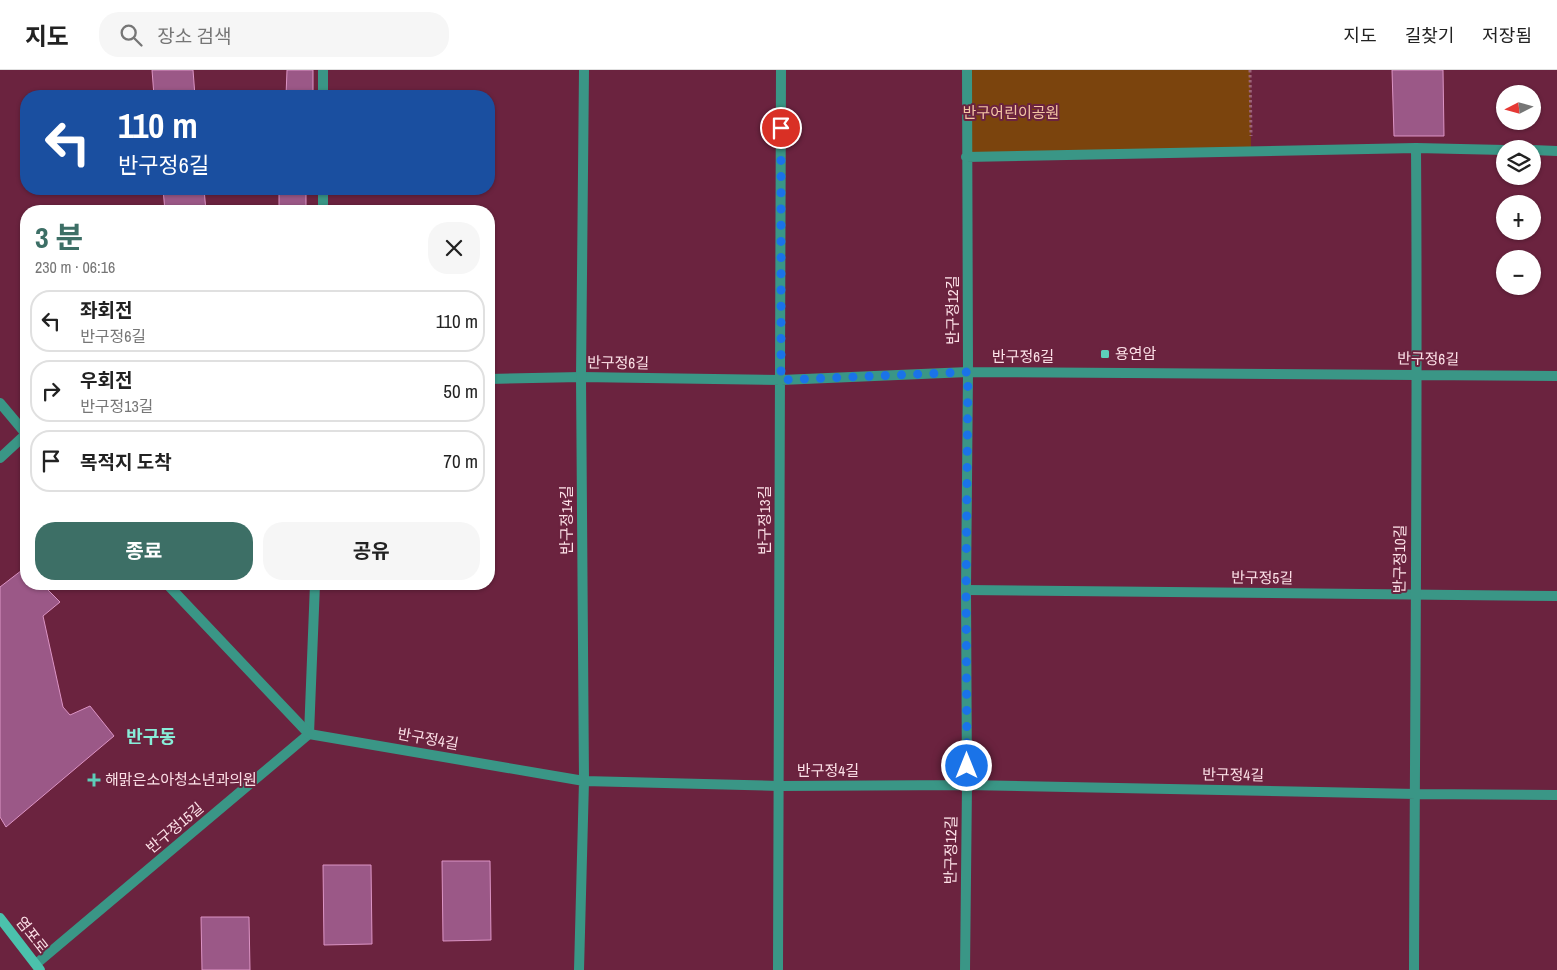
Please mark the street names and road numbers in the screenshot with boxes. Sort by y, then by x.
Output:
street label: 반구정12길 [942,276,963,344]
street label: 반구정6길 [992,346,1054,367]
street label: 반구정6길 [1397,347,1459,370]
street label: 반구정6길 [587,351,649,374]
street label: 반구정14길 [556,486,577,554]
street label: 반구정13길 [754,486,775,554]
street label: 반구정10길 [1388,524,1411,594]
street label: 반구정5길 [1231,566,1293,589]
street label: 반구정4길 [396,723,460,754]
street label: 반구정4길 [797,760,859,781]
street label: 반구정4길 [1202,763,1264,786]
street label: 반구정15길 [142,797,208,858]
street label: 반구정12길 [939,815,962,885]
street label: 염포로 [11,912,53,957]

